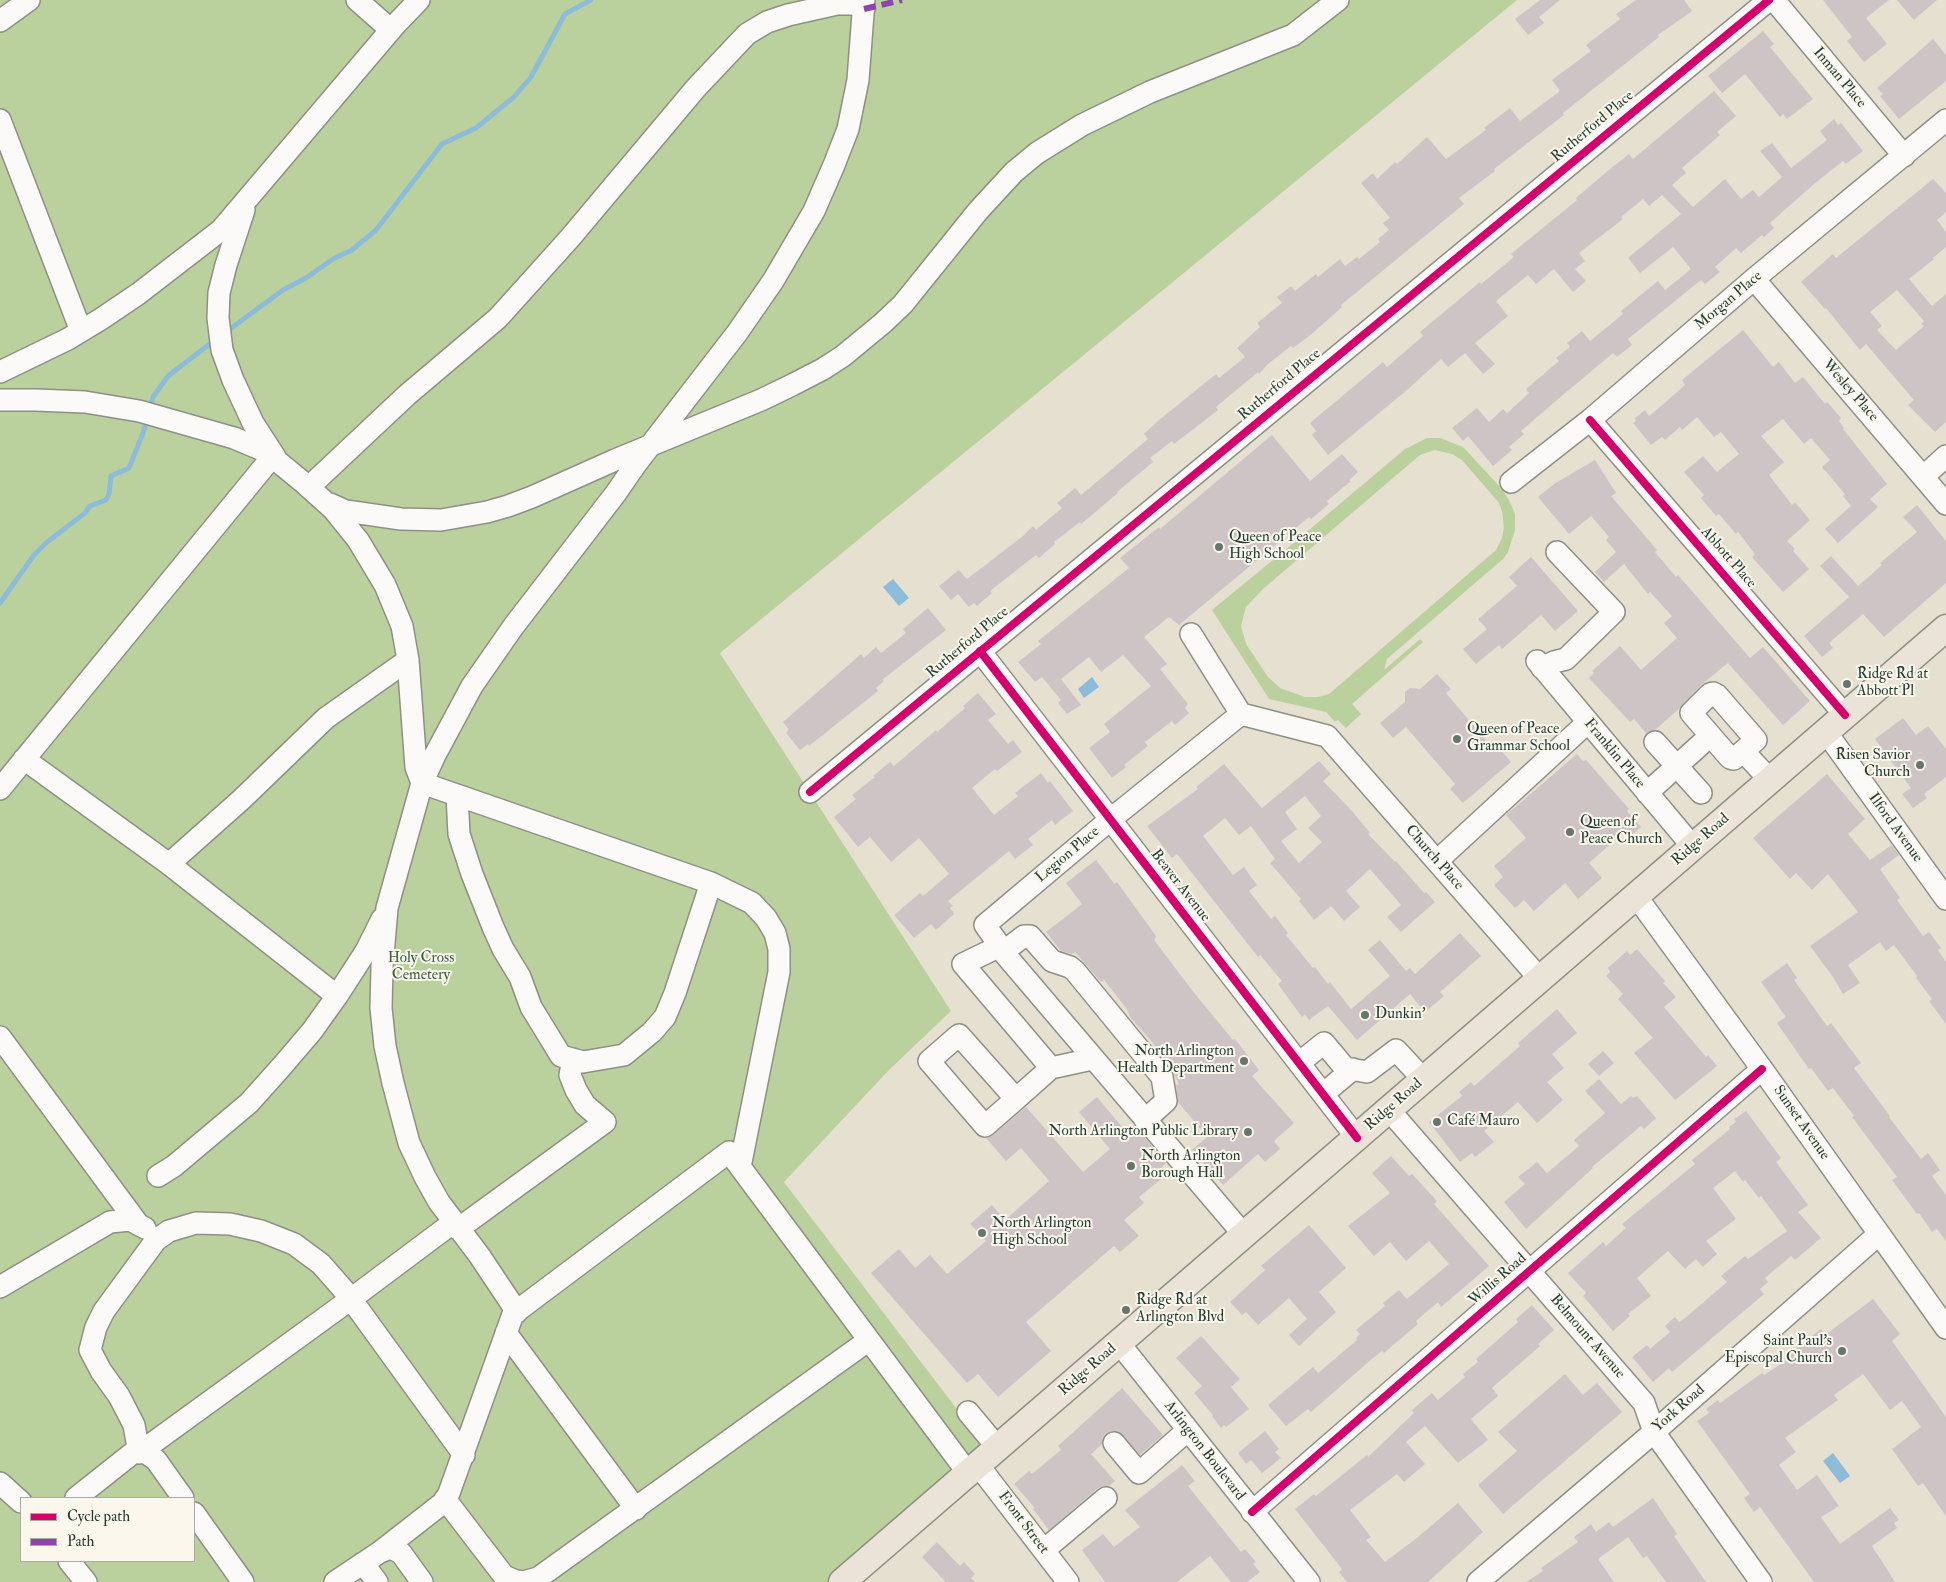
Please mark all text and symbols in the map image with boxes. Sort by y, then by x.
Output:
street label: Inman Place [1808,44,1870,112]
street label: Rutherford Place [1548,87,1638,167]
street label: Morgan Place [1692,268,1766,334]
street label: Rutherford Place [1235,345,1325,425]
street label: Wesley Place [1818,356,1882,426]
street label: Abbott Place [1696,524,1760,592]
place label: Queen of Peace High School [1229,529,1321,564]
marker: Queen of Peace High School [1213,541,1225,553]
street label: Rutherford Place [923,603,1013,683]
place label: Ridge Rd at Abbott Pl [1857,666,1928,701]
marker: Ridge Rd at Abbott Pl [1841,678,1853,690]
street label: Franklin Place [1580,715,1648,793]
place label: Queen of Peace Grammar School [1467,721,1570,756]
marker: Queen of Peace Grammar School [1451,733,1463,745]
place label: Risen Savior Church [1836,747,1910,782]
marker: Risen Savior Church [1914,759,1926,771]
street label: Ilford Avenue [1864,790,1926,866]
street label: Ridge Road [1669,810,1733,870]
place label: Queen of Peace Church [1580,814,1662,849]
street label: Church Place [1401,822,1467,894]
street label: Legion Place [1032,823,1104,887]
marker: Queen of Peace Church [1564,826,1576,838]
street label: Beaver Avenue [1146,846,1214,926]
park label: Holy Cross Cemetery [388,950,454,985]
place label: Dunkin' [1375,1006,1425,1024]
marker: Dunkin' [1359,1009,1371,1021]
place label: North Arlington Health Department [1117,1043,1234,1078]
marker: North Arlington Health Department [1238,1055,1250,1067]
street label: Ridge Road [1362,1075,1426,1135]
street label: Sunset Avenue [1769,1082,1833,1164]
place label: Café Mauro [1447,1113,1519,1131]
marker: Café Mauro [1431,1116,1443,1128]
place label: North Arlington Public Library [1049,1123,1238,1141]
marker: North Arlington Public Library [1242,1126,1254,1138]
place label: North Arlington Borough Hall [1141,1148,1241,1183]
marker: North Arlington Borough Hall [1125,1160,1137,1172]
place label: North Arlington High School [992,1215,1092,1250]
marker: North Arlington High School [976,1227,988,1239]
street label: Willis Road [1465,1250,1531,1310]
street label: Belmount Avenue [1546,1291,1628,1383]
place label: Ridge Rd at Arlington Blvd [1136,1292,1224,1327]
marker: Ridge Rd at Arlington Blvd [1120,1304,1132,1316]
place label: Saint Paul's Episcopal Church [1725,1333,1832,1368]
street label: Ridge Road [1056,1340,1120,1400]
marker: Saint Paul's Episcopal Church [1836,1345,1848,1357]
street label: York Road [1649,1381,1709,1437]
street label: Arlington Boulevard [1160,1398,1248,1504]
street label: Front Street [994,1488,1052,1558]
legend [20,1497,195,1562]
text: Cycle path [67,1507,130,1526]
text: Path [67,1532,94,1551]

